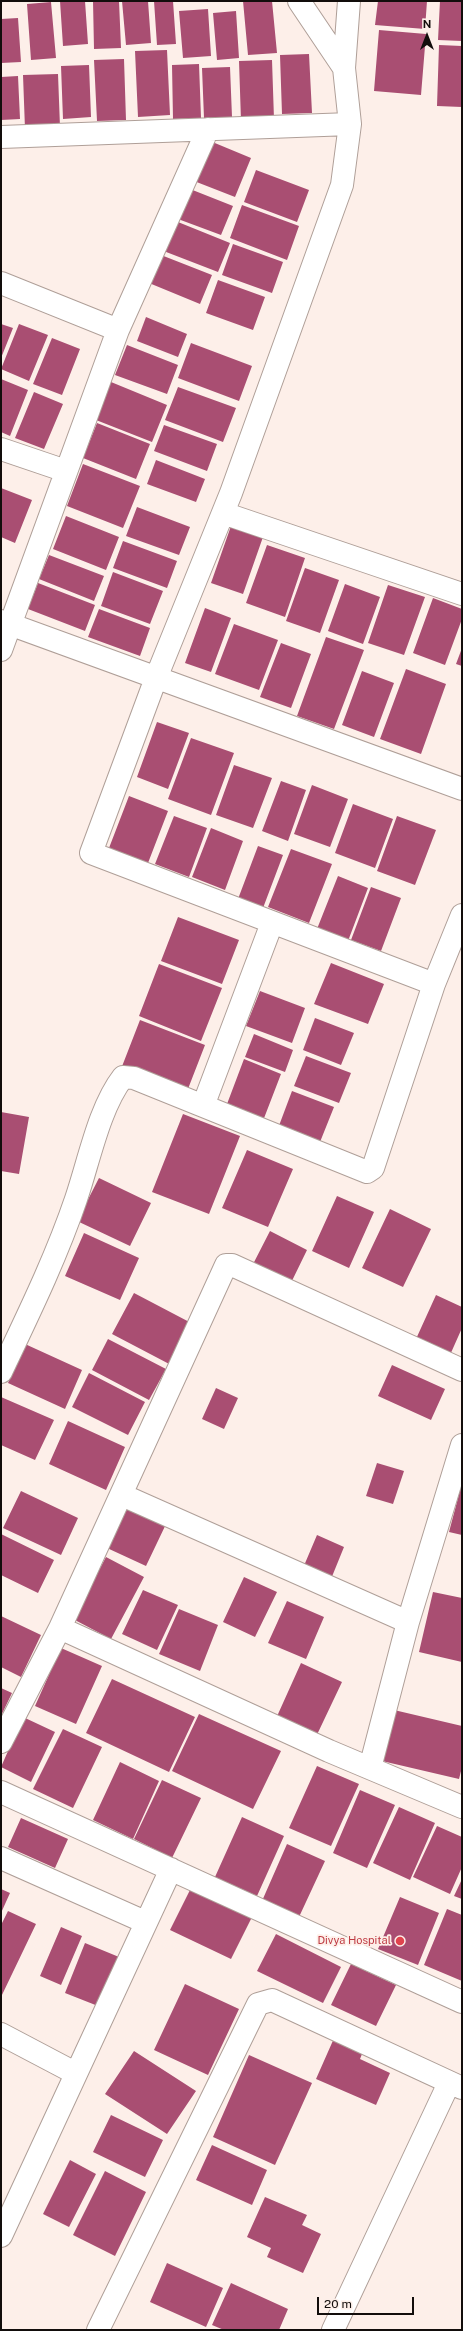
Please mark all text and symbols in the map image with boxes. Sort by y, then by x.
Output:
north arrow [407,16,447,56]
text: N [423,18,431,30]
place label: Divya Hospital [317,1934,391,1948]
marker: Divya Hospital [394,1935,406,1947]
scale bar [319,2289,416,2315]
text: 20 m [324,2297,352,2311]

